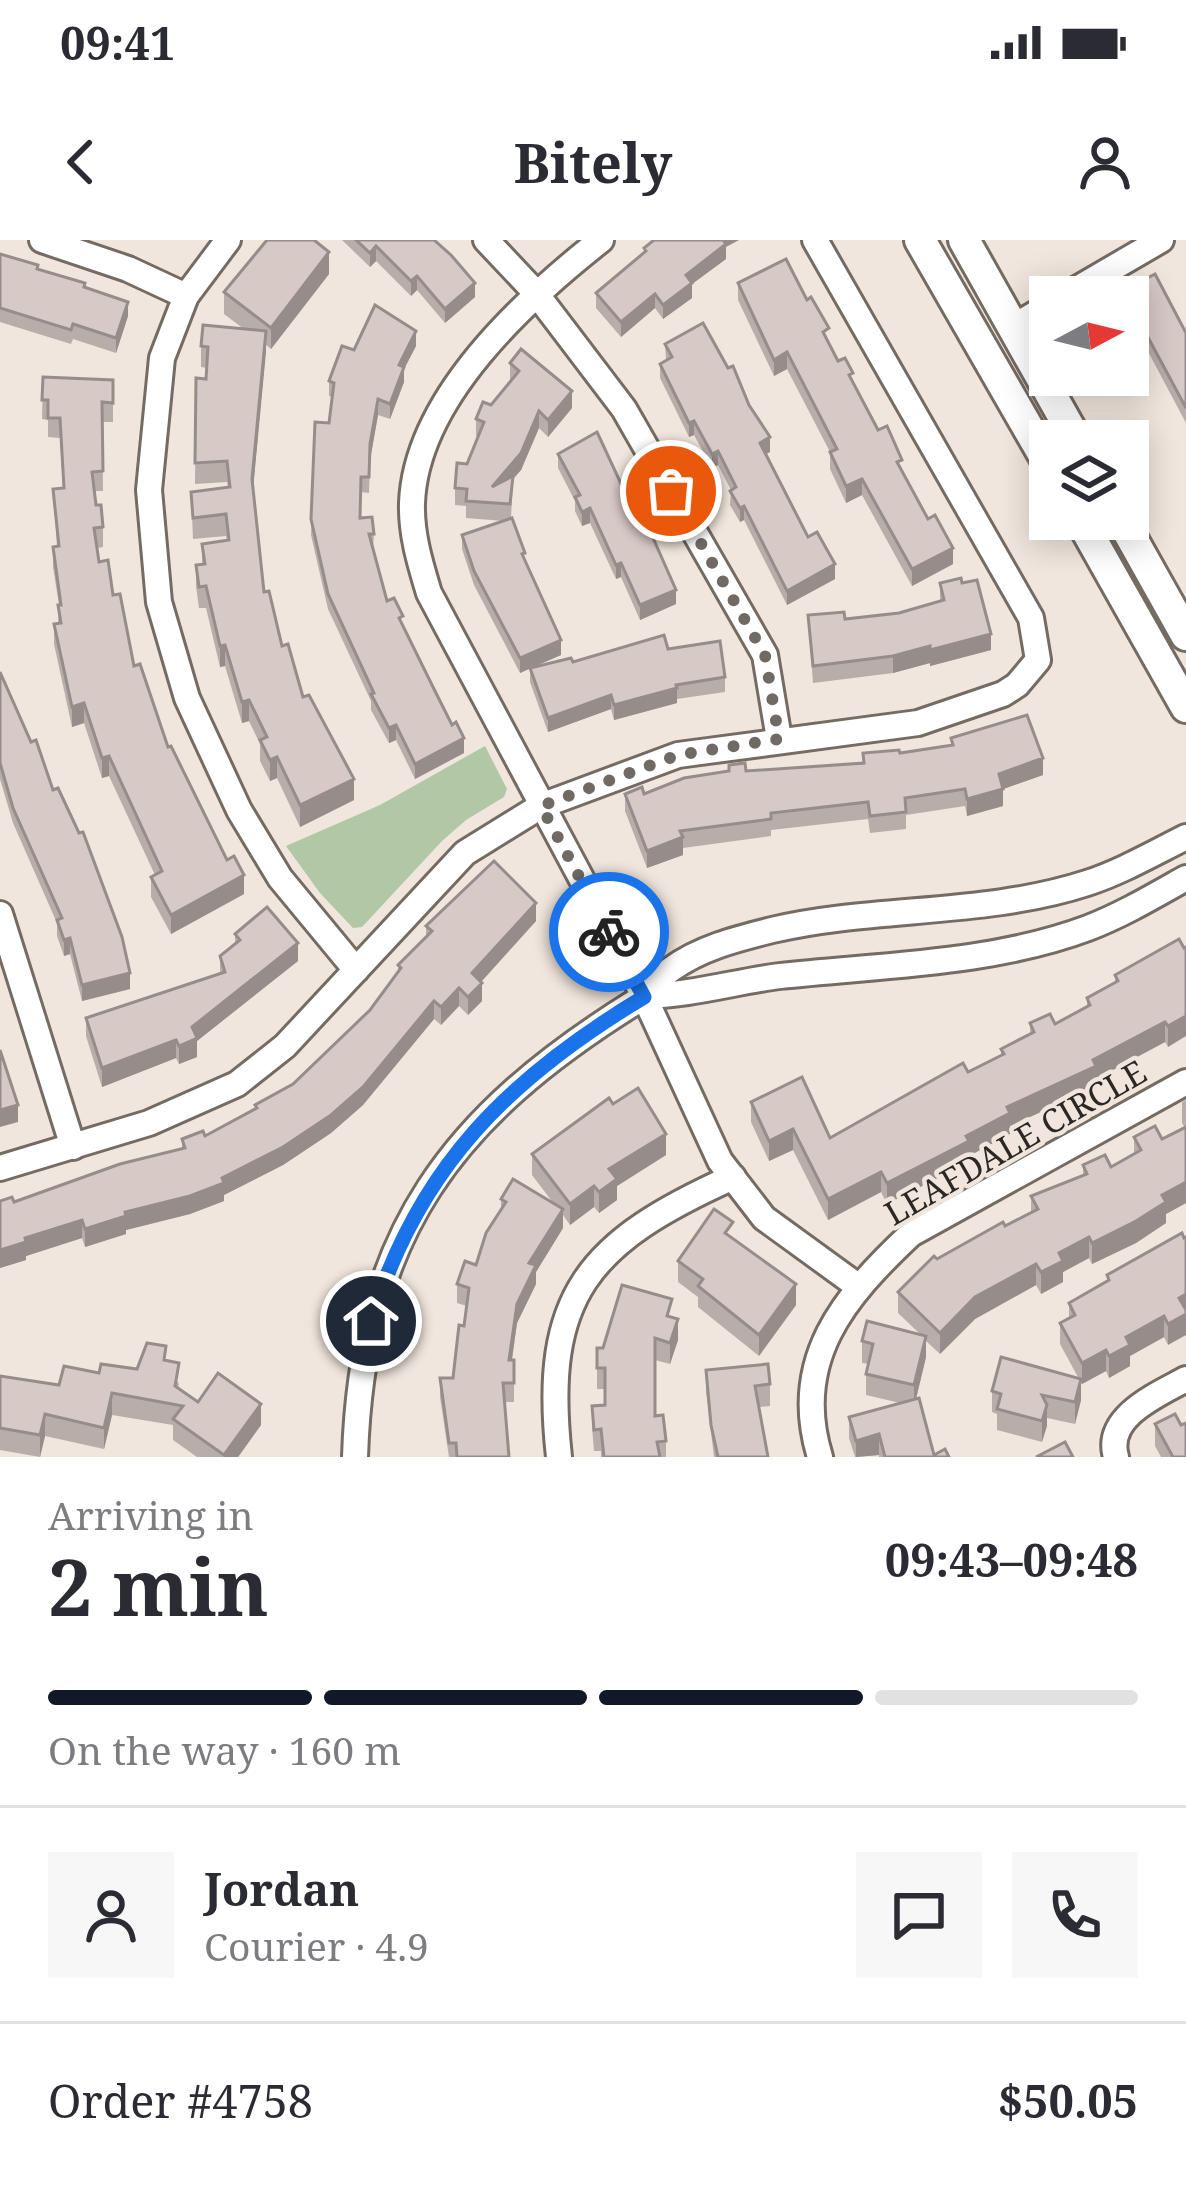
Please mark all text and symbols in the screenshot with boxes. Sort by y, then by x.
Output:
text: 09:41 [60,12,175,73]
text: Bitely [514,125,672,199]
icon: back [48,129,114,195]
icon: person [1072,129,1138,195]
north arrow [1029,276,1149,396]
map controls [1029,276,1149,540]
button: layers [1029,420,1149,540]
pin [620,440,722,542]
icon: bag [638,458,704,524]
courier [549,872,669,992]
icon: bike [576,899,642,965]
street label: LEAFDALE CIRCLE [876,1049,1154,1235]
pin [320,1270,422,1372]
icon: home [338,1288,404,1354]
text: Arriving in [48,1488,254,1541]
text: 09:43–09:48 [885,1529,1138,1590]
text: 2 min [48,1533,269,1639]
text: On the way · 160 m [48,1723,401,1776]
button: person [48,1852,174,1978]
button: chat [856,1852,982,1978]
button: phone [1012,1852,1138,1978]
text: Jordan [204,1858,359,1919]
text: Courier · 4.9 [204,1919,429,1972]
text: Order #4758 [48,2070,313,2131]
text: $50.05 [998,2070,1138,2131]

